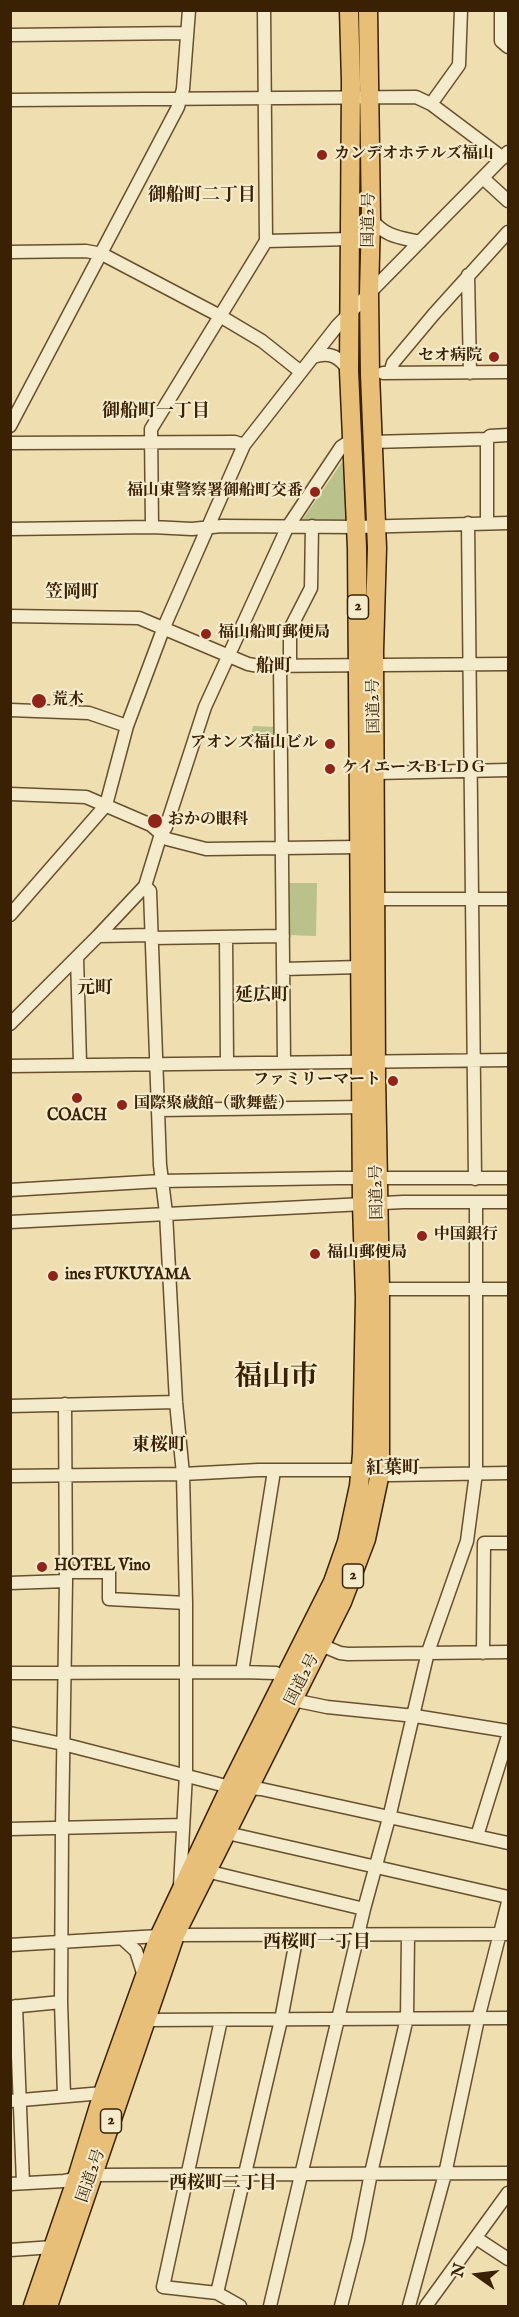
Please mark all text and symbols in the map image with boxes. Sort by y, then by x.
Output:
place label: カンデオホテルズ福山 [334,145,494,165]
marker: カンデオホテルズ福山 [315,148,329,162]
district label: 御船町二丁目 [148,185,256,207]
street label: 国道2号 [360,192,380,248]
place label: セオ病院 [418,347,482,367]
marker: セオ病院 [487,350,501,364]
district label: 御船町一丁目 [102,401,210,423]
place label: 福山東警察署御船町交番 [127,482,303,502]
marker: 福山東警察署御船町交番 [308,485,322,499]
district label: 笠岡町 [45,582,99,604]
road number: 2 [348,595,368,619]
place label: 福山船町郵便局 [218,624,330,644]
marker: 福山船町郵便局 [199,627,213,641]
district label: 船町 [256,656,292,678]
street label: 国道2号 [365,678,385,734]
place label: 荒木 [52,691,84,711]
marker: 荒木 [30,692,48,710]
place label: アオンズ福山ビル [190,734,318,754]
marker: アオンズ福山ビル [323,737,337,751]
place label: ケイエースＢＬＤＧ [342,759,486,779]
marker: ケイエースＢＬＤＧ [323,762,337,776]
place label: おかの眼科 [168,811,248,831]
marker: おかの眼科 [146,812,164,830]
district label: 元町 [77,978,113,1000]
district label: 延広町 [235,985,289,1007]
place label: ファミリーマート [253,1071,381,1091]
marker: ファミリーマート [386,1074,400,1088]
marker: COACH [70,1091,84,1105]
place label: 国際聚蔵館（歌舞藍） [134,1095,294,1115]
marker: 国際聚蔵館（歌舞藍） [115,1098,129,1112]
place label: COACH [47,1107,107,1127]
street label: 国道2号 [368,1164,388,1220]
place label: 中国銀行 [434,1226,498,1246]
marker: 中国銀行 [415,1229,429,1243]
place label: 福山郵便局 [327,1244,407,1264]
marker: 福山郵便局 [308,1247,322,1261]
place label: ines FUKUYAMA [65,1266,190,1286]
marker: ines FUKUYAMA [46,1269,60,1283]
district label: 福山市 [234,1362,318,1396]
district label: 東桜町 [132,1435,186,1457]
district label: 紅葉町 [366,1458,420,1480]
place label: HOTEL Vino [54,1557,150,1577]
marker: HOTEL Vino [35,1560,49,1574]
road number: 2 [342,1564,364,1588]
street label: 国道2号 [282,1651,324,1709]
district label: 西桜町一丁目 [263,1932,371,1954]
road number: 2 [100,2109,122,2133]
street label: 国道2号 [74,2147,110,2205]
district label: 西桜町二丁目 [169,2173,277,2195]
north arrow [447,2245,507,2305]
text: N [448,2262,471,2280]

